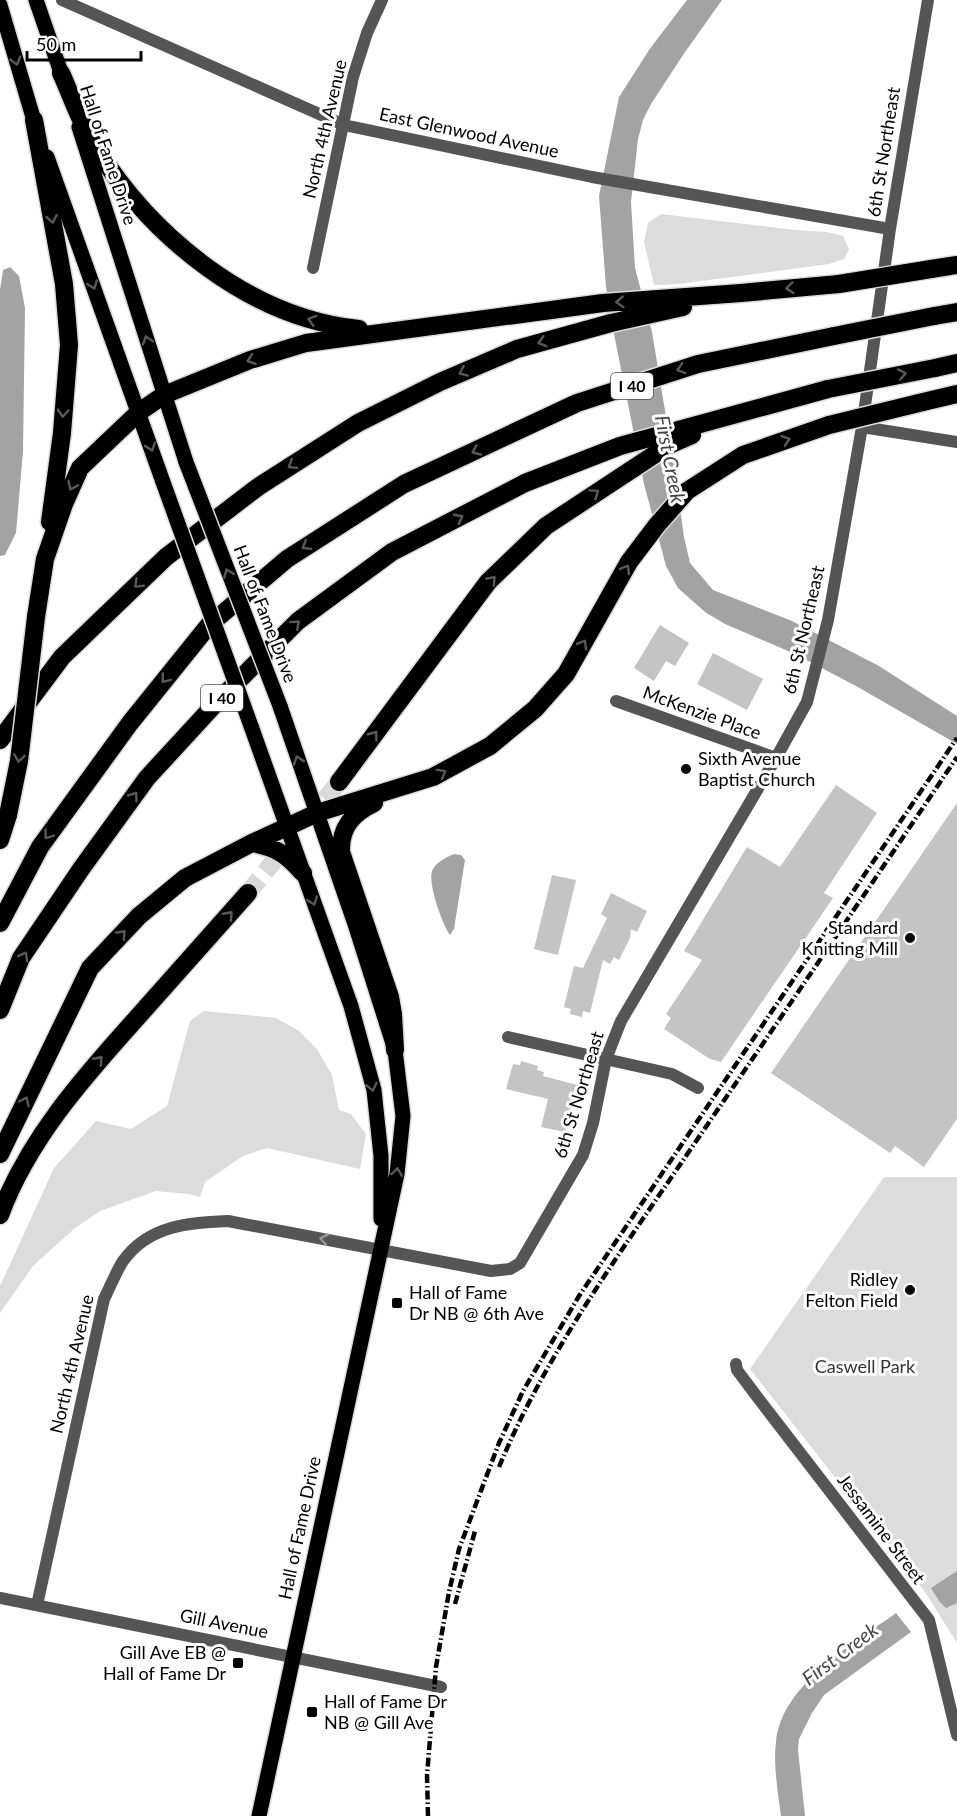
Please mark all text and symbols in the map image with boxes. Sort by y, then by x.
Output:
scale bar [27,24,141,62]
text: 50 m [36,33,76,55]
one-way arrow [9,55,21,66]
street label: North 4th Avenue [297,57,351,200]
street label: Hall of Fame Drive [76,82,142,227]
street label: 6th St Northeast [862,85,904,218]
street label: East Glenwood Avenue [377,102,561,162]
one-way arrow [45,214,58,224]
one-way arrow [85,279,98,290]
one-way arrow [786,281,795,294]
one-way arrow [616,295,625,308]
one-way arrow [307,315,318,327]
one-way arrow [141,335,154,346]
one-way arrow [537,335,548,347]
one-way arrow [246,353,257,366]
one-way arrow [676,362,687,375]
one-way arrow [458,365,469,377]
one-way arrow [897,368,907,381]
road number: I 40 [611,373,653,399]
one-way arrow [57,408,70,417]
water label: First Creek [651,413,691,505]
one-way arrow [780,435,791,448]
one-way arrow [143,441,156,452]
one-way arrow [471,443,482,455]
one-way arrow [288,458,298,470]
one-way arrow [68,480,80,491]
one-way arrow [589,489,599,501]
one-way arrow [453,513,464,525]
one-way arrow [302,539,312,551]
street label: Hall of Fame Drive [230,542,302,686]
street label: 6th St Northeast [778,563,829,696]
one-way arrow [618,565,630,575]
one-way arrow [223,568,236,579]
one-way arrow [484,576,495,587]
one-way arrow [134,577,144,588]
one-way arrow [290,620,300,631]
one-way arrow [576,640,587,650]
one-way arrow [161,672,172,683]
street label: McKenzie Place [640,680,764,744]
road number: I 40 [201,685,243,711]
one-way arrow [367,731,378,742]
place label: Sixth Avenue Baptist Church [698,747,815,790]
one-way arrow [13,754,25,763]
one-way arrow [293,755,305,766]
marker: Sixth Avenue Baptist Church [679,762,693,776]
one-way arrow [435,769,446,780]
one-way arrow [127,791,138,802]
one-way arrow [44,828,55,839]
one-way arrow [306,895,319,906]
one-way arrow [222,911,233,922]
place label: Standard Knitting Mill [802,916,898,959]
one-way arrow [115,930,126,941]
marker: Standard Knitting Mill [903,931,917,945]
one-way arrow [16,952,28,962]
street label: 6th St Northeast [548,1028,608,1161]
one-way arrow [92,1057,103,1067]
one-way arrow [365,1082,378,1092]
one-way arrow [17,1097,29,1108]
one-way arrow [391,1167,403,1176]
one-way arrow [319,1233,329,1246]
place label: Ridley Felton Field [805,1268,899,1311]
place label: Hall of Fame Dr NB @ 6th Ave [409,1281,544,1324]
marker: Ridley Felton Field [903,1283,917,1297]
street label: North 4th Avenue [44,1292,98,1435]
marker: Hall of Fame Dr NB @ 6th Ave [390,1296,404,1310]
park label: Caswell Park [815,1355,916,1377]
street label: Hall of Fame Drive [273,1454,325,1601]
street label: Jessamine Street [833,1469,931,1588]
street label: Gill Avenue [178,1604,270,1642]
water label: First Creek [797,1617,883,1690]
place label: Gill Ave EB @ Hall of Fame Dr [103,1641,226,1684]
marker: Gill Ave EB @ Hall of Fame Dr [231,1656,245,1670]
place label: Hall of Fame Dr NB @ Gill Ave [324,1690,447,1733]
marker: Hall of Fame Dr NB @ Gill Ave [305,1705,319,1719]

